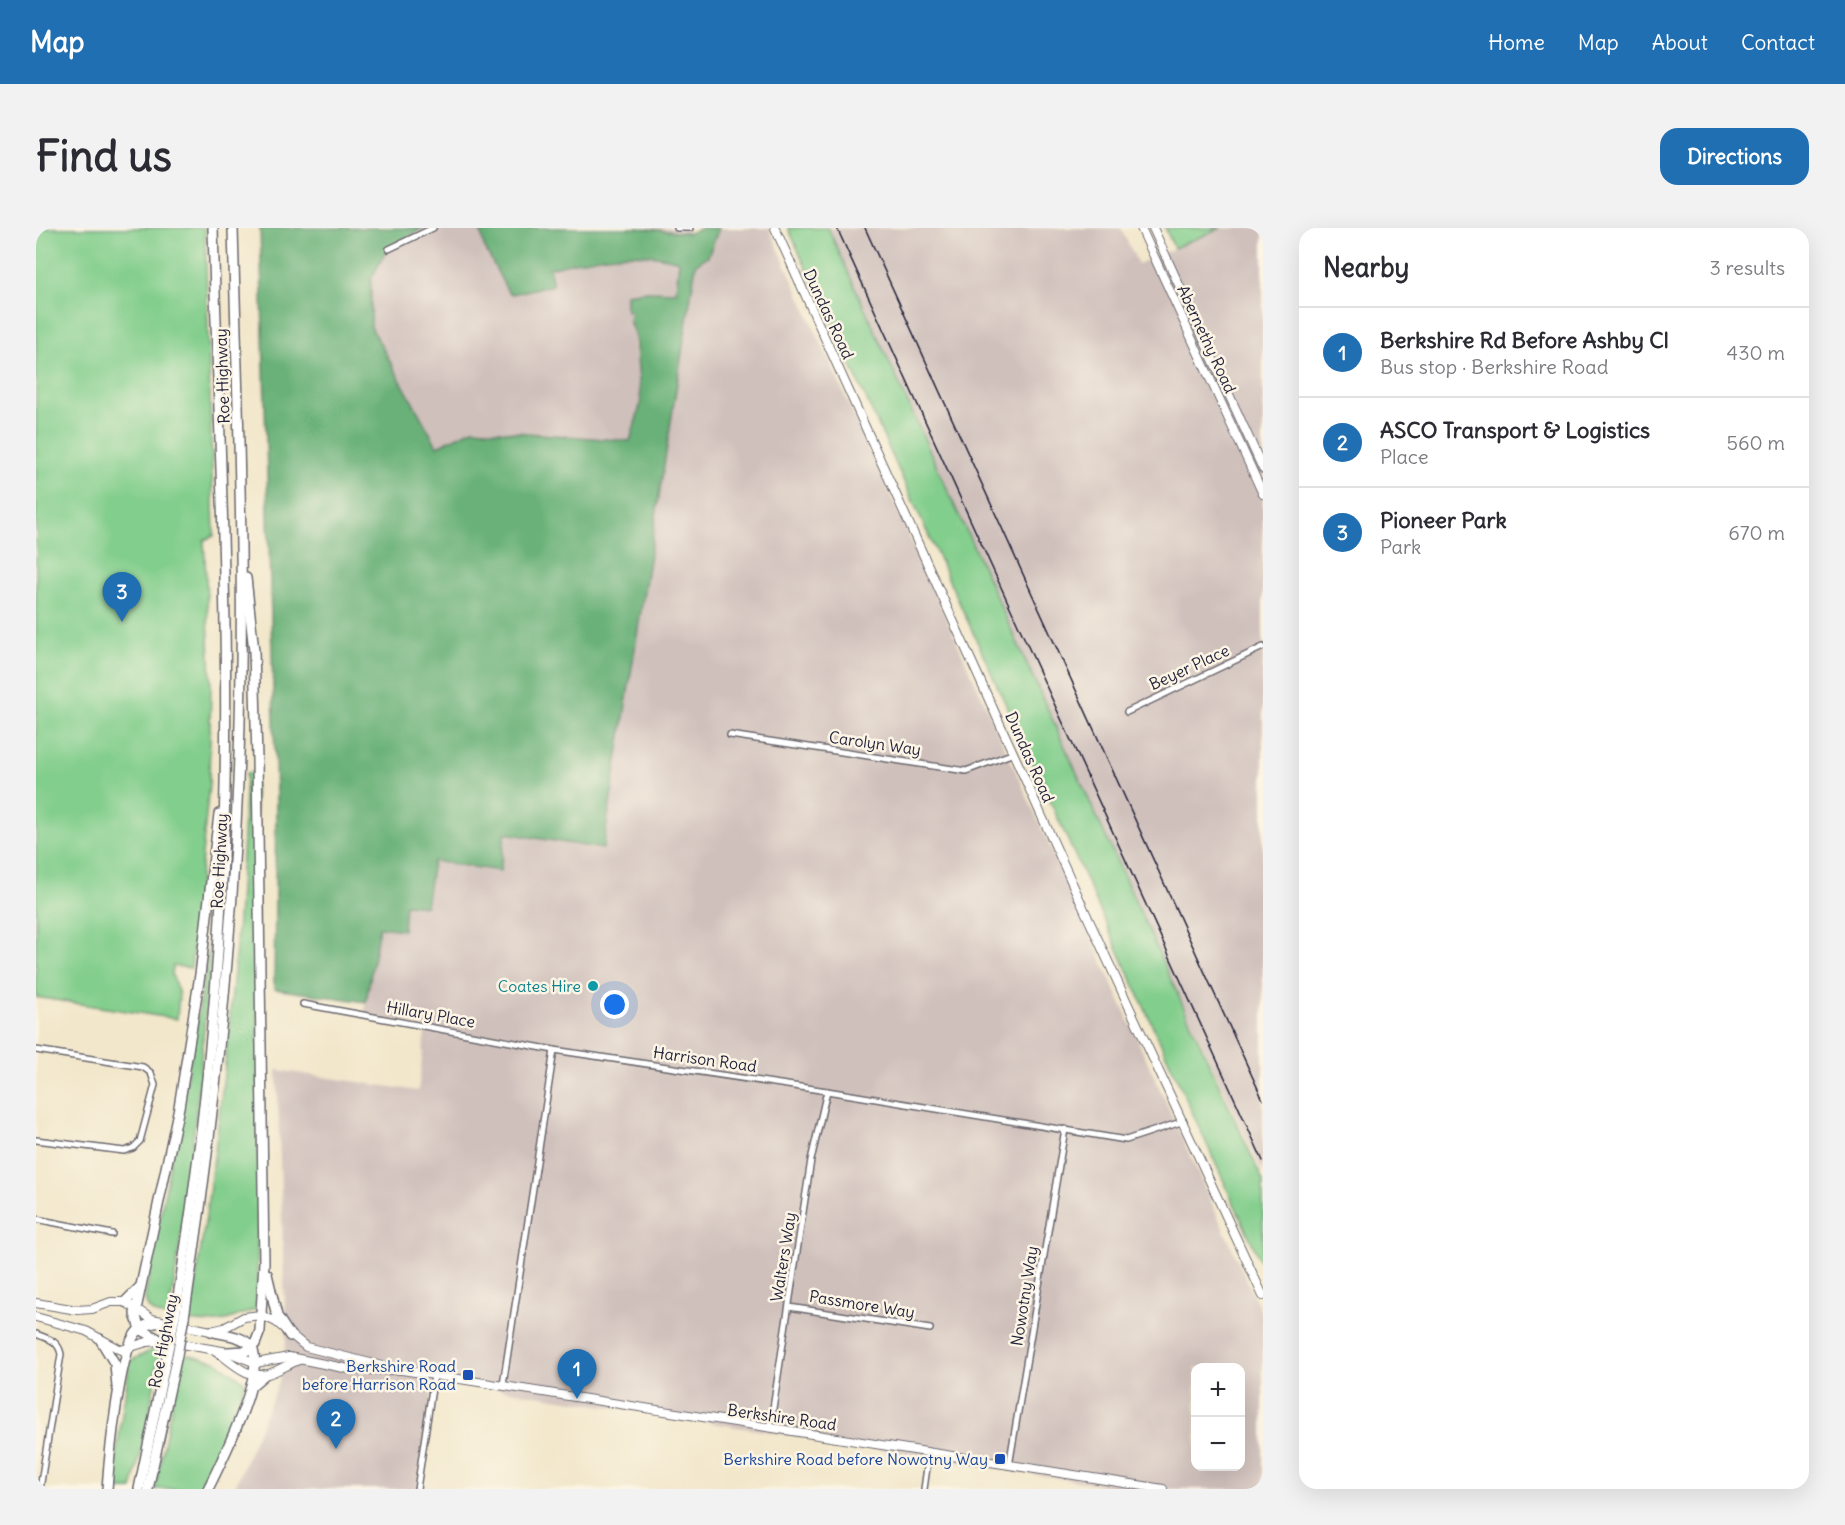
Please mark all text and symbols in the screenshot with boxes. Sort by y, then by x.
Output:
text: Map [30,24,84,60]
text: Home [1488,29,1545,56]
text: Map [1578,29,1619,56]
text: About [1652,29,1708,56]
text: Contact [1741,29,1815,56]
button: Directions [1660,128,1809,185]
text: Find us [36,130,172,182]
text: Nearby [1323,251,1409,284]
text: 3 results [1709,255,1785,280]
street label: Dundas Road [799,266,859,362]
street label: Abernethy Road [1173,282,1241,396]
text: Berkshire Rd Before Ashby Cl [1380,326,1669,354]
street label: Roe Highway [210,328,234,424]
text: 1 [1339,340,1346,365]
text: 430 m [1727,340,1785,365]
text: Bus stop · Berkshire Road [1380,354,1608,379]
text: ASCO Transport & Logistics [1380,416,1650,444]
text: 2 [1337,430,1348,455]
text: 560 m [1727,430,1785,455]
text: Place [1380,444,1428,469]
text: Pioneer Park [1380,506,1507,534]
text: 3 [1337,520,1348,545]
text: 670 m [1728,520,1785,545]
text: Park [1380,534,1421,559]
pin: 3 [102,572,142,622]
street label: Beyer Place [1146,640,1232,694]
street label: Dundas Road [1001,709,1059,805]
street label: Carolyn Way [828,727,922,759]
street label: Roe Highway [207,813,231,909]
place label: Coates Hire [498,976,581,996]
marker: Coates Hire [586,979,600,993]
your location [600,990,629,1019]
street label: Hillary Place [385,996,477,1032]
street label: Harrison Road [652,1042,758,1076]
street label: Walters Way [766,1211,800,1303]
street label: Nowotny Way [1006,1245,1042,1347]
street label: Passmore Way [808,1286,916,1322]
street label: Roe Highway [144,1292,182,1390]
pin: 1 [558,1350,596,1399]
place label: Berkshire Road before Harrison Road [302,1356,456,1394]
map controls [1191,1363,1245,1471]
button: + [1191,1363,1245,1417]
marker: Berkshire Road before Harrison Road [461,1368,475,1382]
street label: Berkshire Road [726,1399,838,1435]
pin: 2 [316,1400,356,1449]
button: − [1191,1417,1245,1471]
place label: Berkshire Road before Nowotny Way [723,1449,988,1469]
marker: Berkshire Road before Nowotny Way [993,1452,1007,1466]

